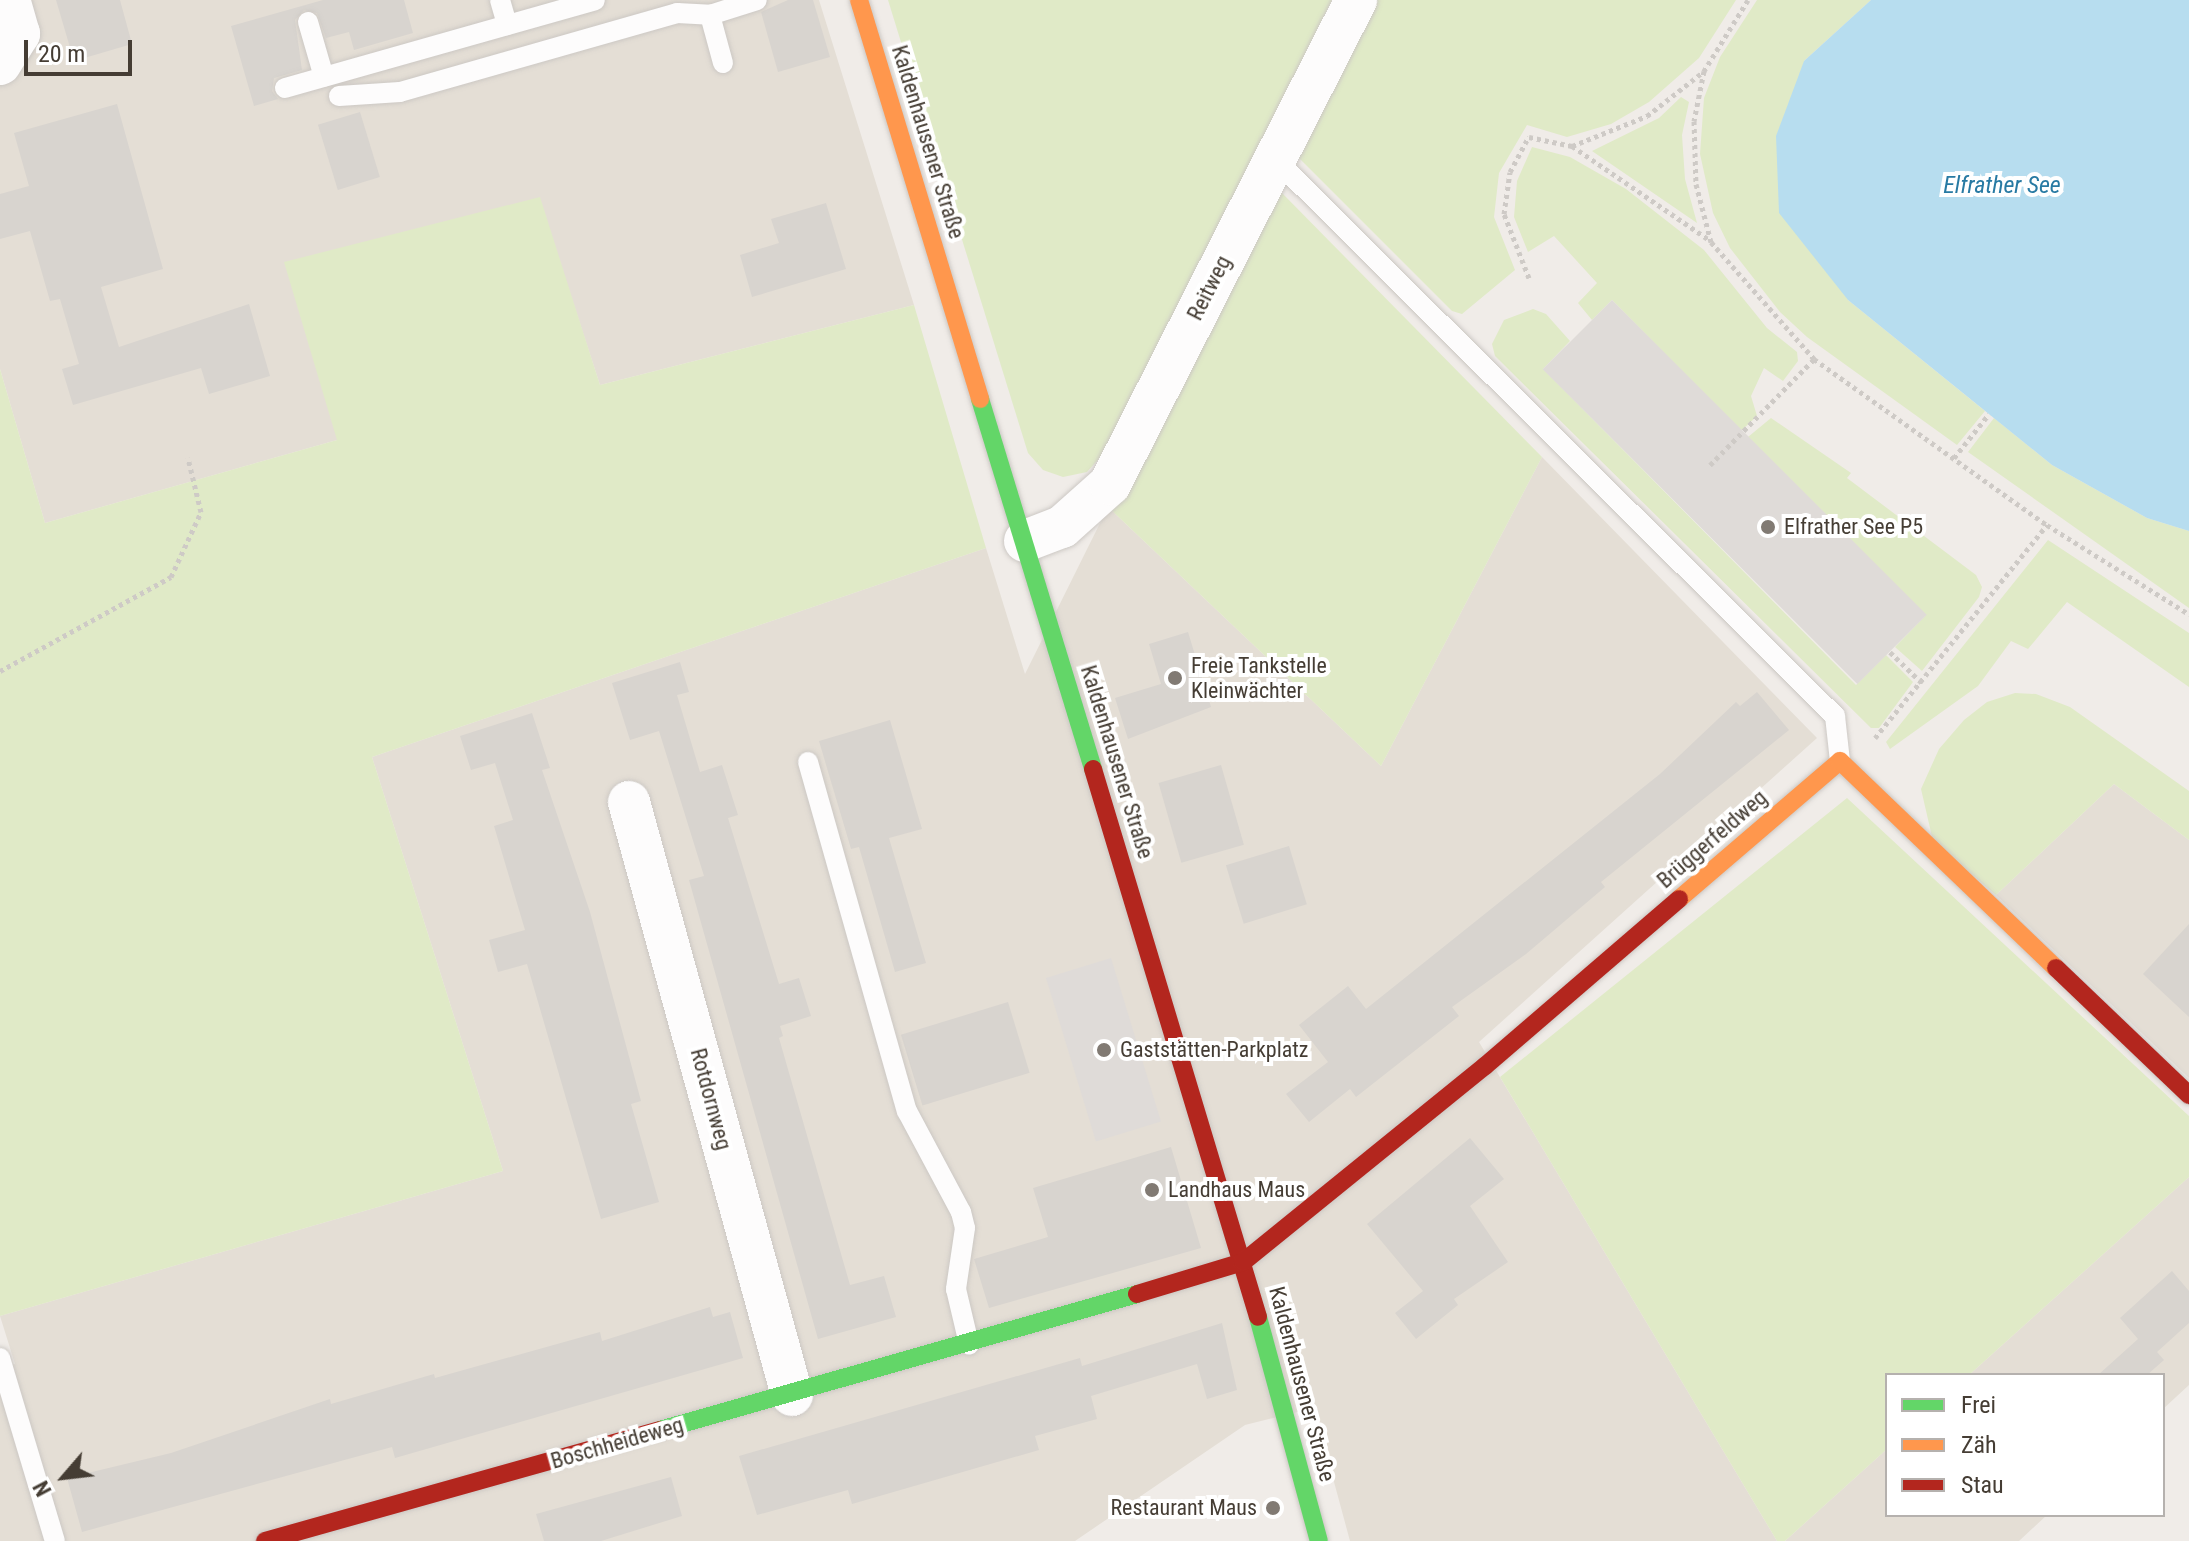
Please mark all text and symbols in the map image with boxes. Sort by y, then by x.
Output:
scale bar [28,24,136,74]
text: 20 m [38,40,85,68]
street label: Kaldenhausener Straße [886,42,970,242]
water label: Elfrather See [1943,172,2061,200]
street label: Reitweg [1182,251,1236,325]
place label: Elfrather See P5 [1784,514,1923,540]
marker: Elfrather See P5 [1759,518,1777,536]
place label: Freie Tankstelle Kleinwächter [1191,652,1327,704]
street label: Kaldenhausener Straße [1075,662,1159,862]
marker: Freie Tankstelle Kleinwächter [1166,669,1184,687]
street label: Brüggerfeldweg [1652,784,1772,894]
place label: Gaststätten-Parkplatz [1120,1037,1308,1063]
marker: Gaststätten-Parkplatz [1095,1041,1113,1059]
street label: Rotdornweg [685,1045,737,1153]
place label: Landhaus Maus [1168,1177,1305,1203]
marker: Landhaus Maus [1143,1181,1161,1199]
street label: Kaldenhausener Straße [1263,1284,1341,1484]
legend [1885,1373,2165,1517]
text: Frei [1961,1391,1996,1419]
street label: Boschheideweg [548,1411,686,1475]
text: Zäh [1961,1431,1997,1459]
north arrow [24,1437,104,1517]
text: Stau [1961,1471,2004,1499]
text: N [28,1477,57,1500]
place label: Restaurant Maus [1110,1495,1257,1521]
marker: Restaurant Maus [1264,1499,1282,1517]

